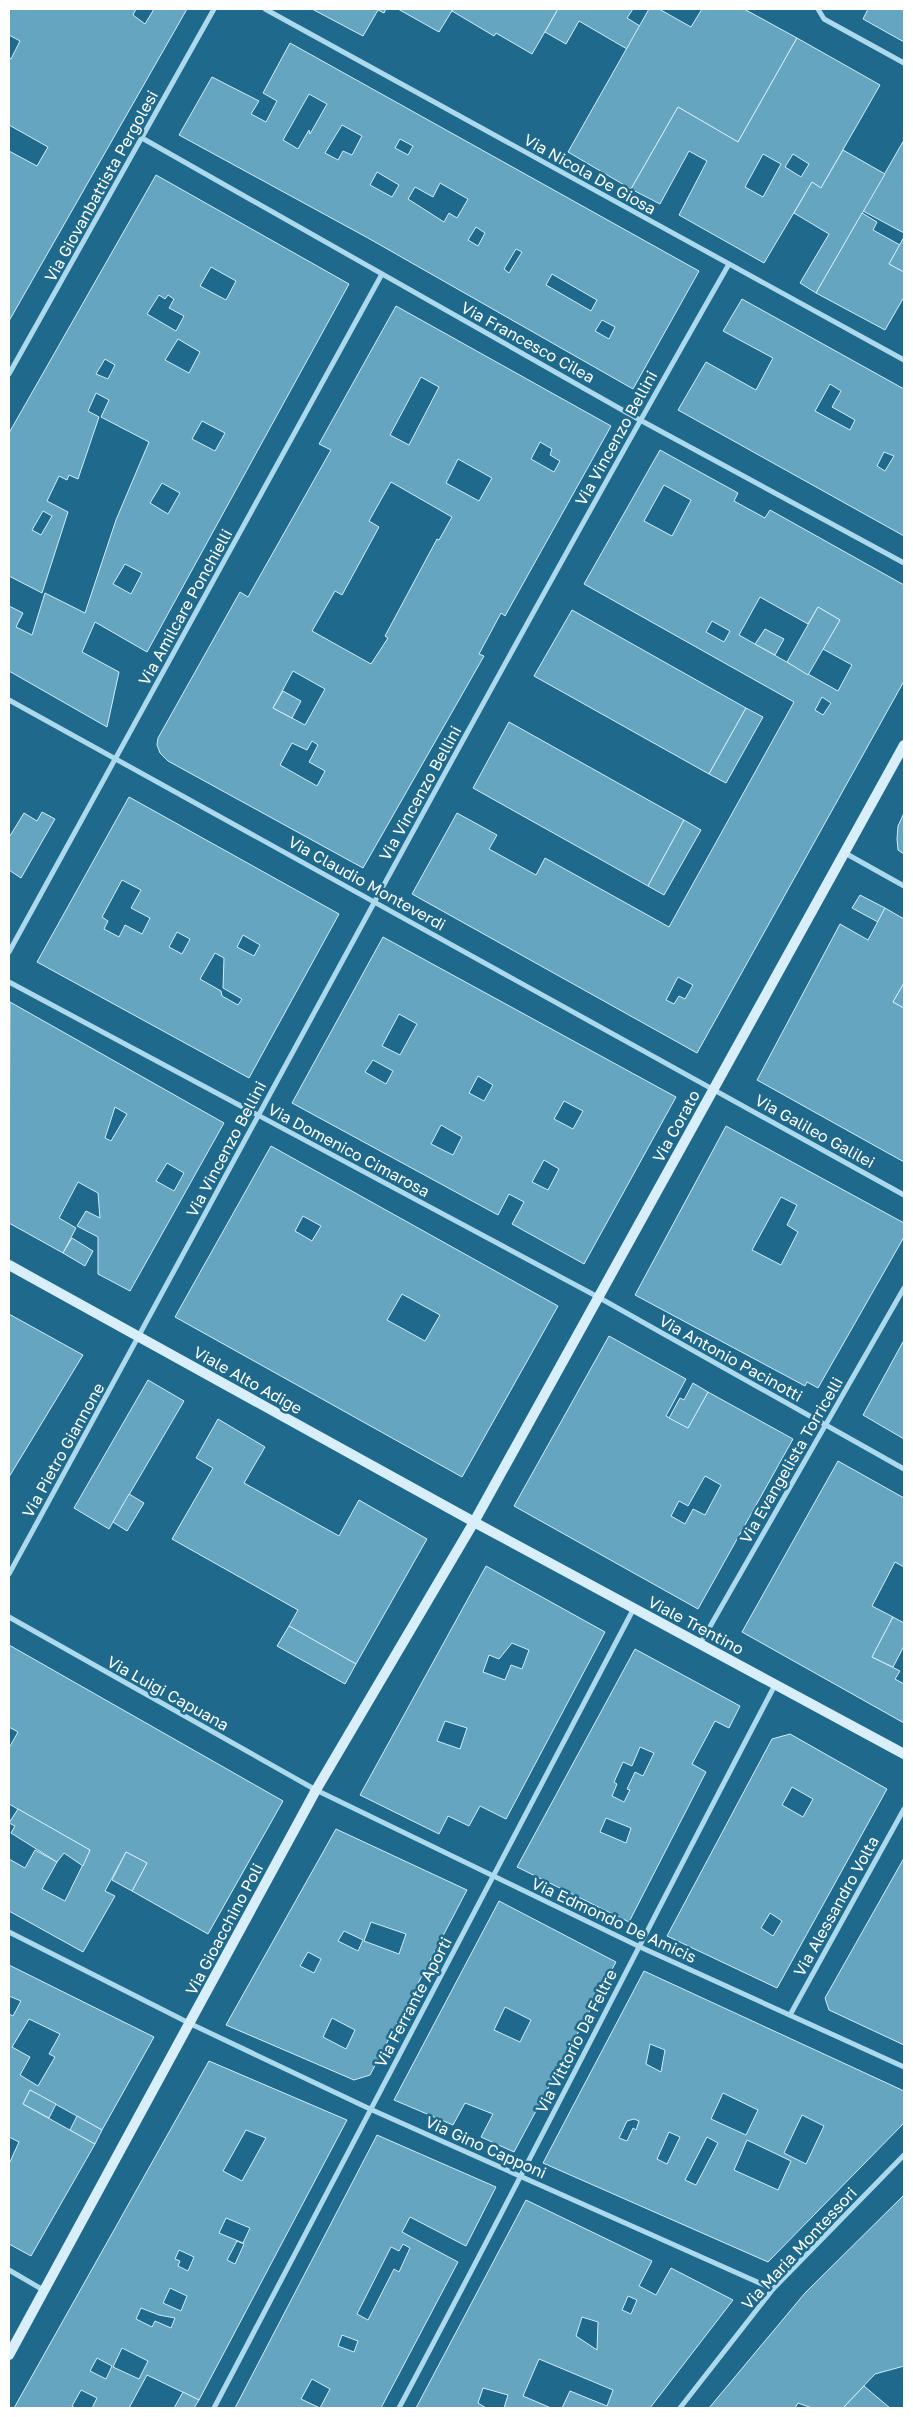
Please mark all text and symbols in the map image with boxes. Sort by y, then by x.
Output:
street label: Via Giovanbattista Pergolesi [40,87,162,285]
street label: Via Nicola De Giosa [520,129,660,219]
street label: Via Francesco Cilea [458,297,598,387]
street label: Via Vincenzo Bellini [571,367,661,509]
street label: Via Amilcare Ponchielli [134,525,236,689]
street label: Via Vincenzo Bellini [375,722,465,864]
street label: Via Claudio Monteverdi [285,831,449,935]
street label: Via Vincenzo Bellini [182,1078,270,1220]
street label: Via Corato [648,1086,704,1166]
street label: Via Galileo Galilei [752,1090,878,1172]
street label: Via Domenico Cimarosa [265,1099,433,1201]
street label: Via Antonio Pacinotti [656,1310,806,1406]
street label: Viale Alto Adige [190,1342,306,1418]
street label: Via Evangelista Torricelli [735,1373,847,1547]
street label: Via Pietro Giannone [18,1379,108,1521]
street label: Viale Trentino [645,1591,747,1659]
street label: Via Luigi Capuana [104,1651,232,1735]
street label: Via Alessandro Volta [789,1832,883,1980]
street label: Via Gioacchino Poli [181,1860,267,1998]
street label: Via Edmondo De Amicis [528,1873,700,1967]
street label: Via Ferrante Aporti [370,1933,456,2071]
street label: Via Vittorio Da Feltre [531,1966,621,2116]
street label: Via Gino Capponi [422,2111,550,2183]
street label: Via Maria Montessori [737,2183,861,2313]

